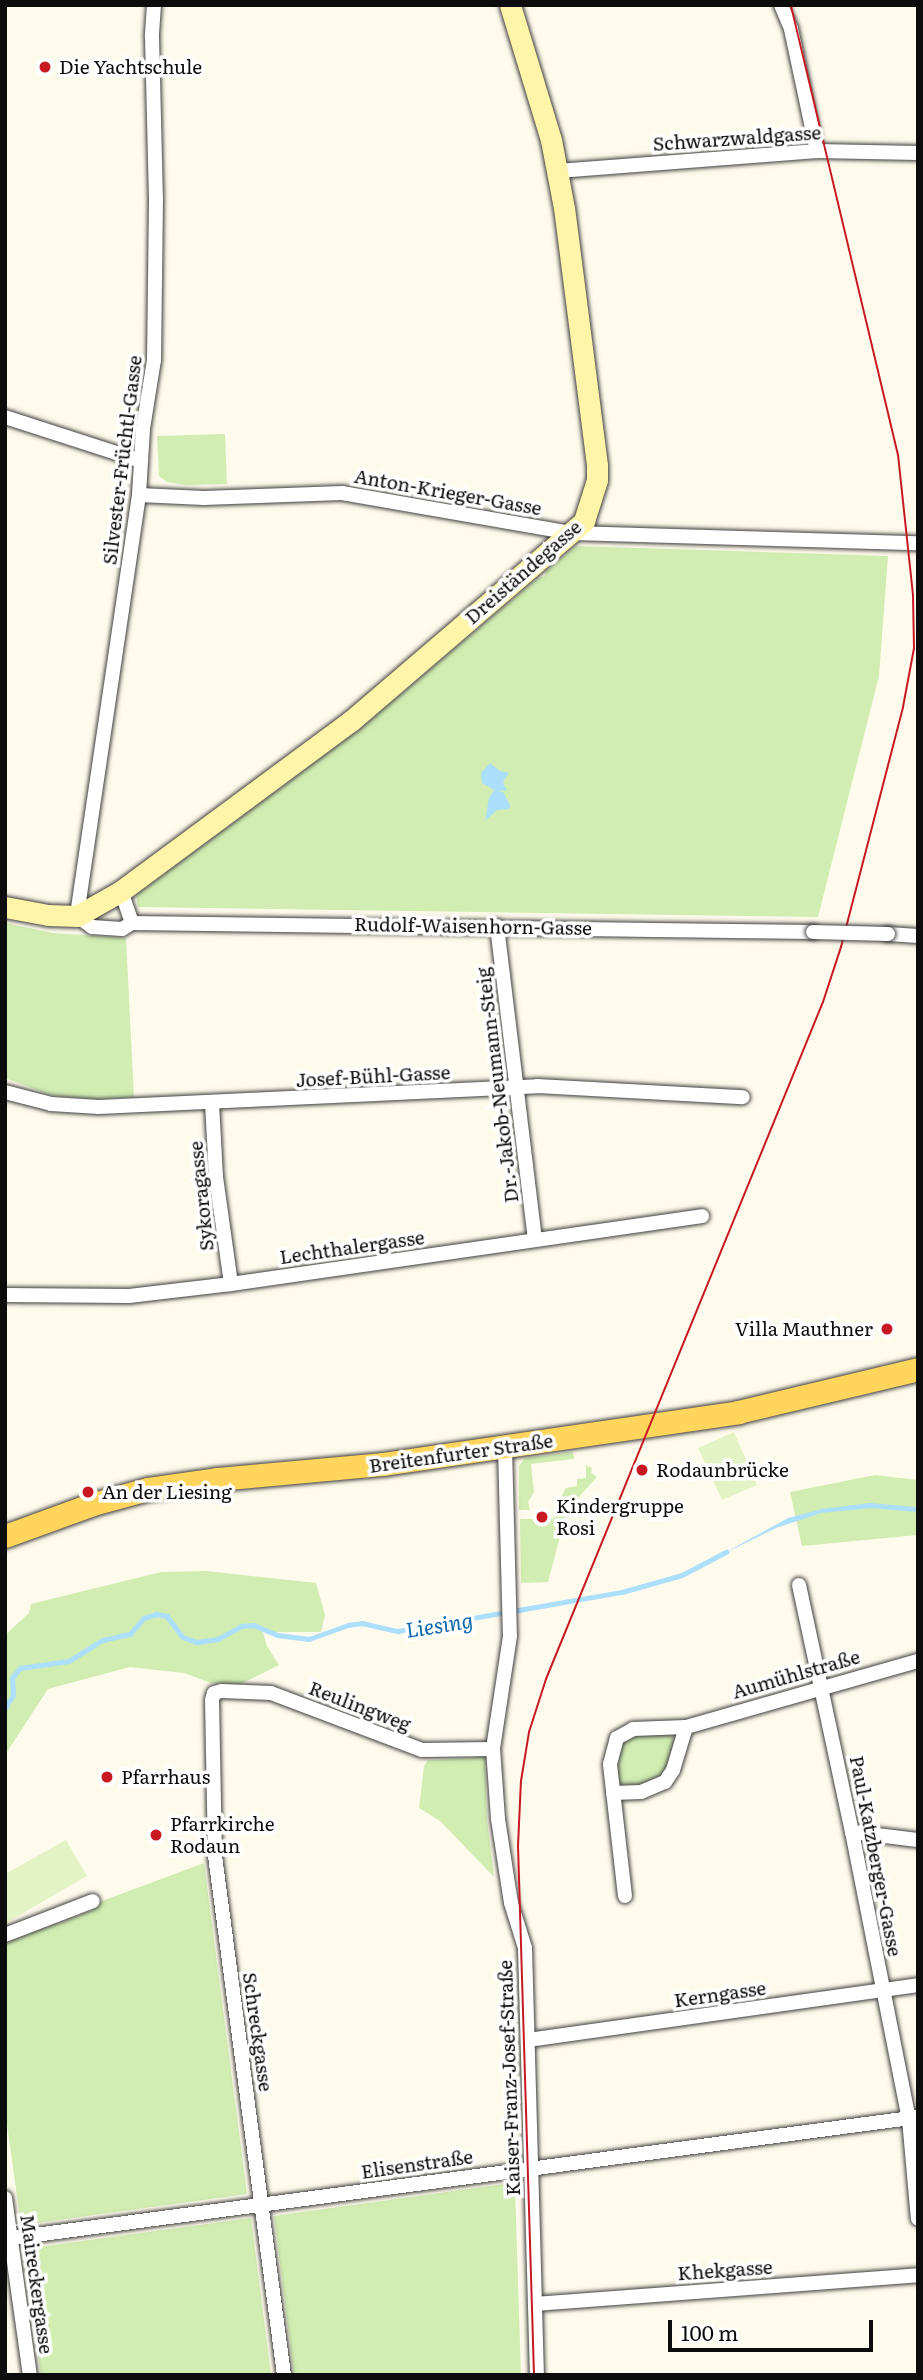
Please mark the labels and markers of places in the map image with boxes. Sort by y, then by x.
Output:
place label: Die Yachtschule [59,56,202,78]
marker: Die Yachtschule [37,59,53,75]
place label: Villa Mauthner [735,1318,873,1340]
marker: Villa Mauthner [879,1321,895,1337]
place label: Rodaunbrücke [656,1459,789,1481]
marker: Rodaunbrücke [634,1462,650,1478]
place label: An der Liesing [102,1481,232,1503]
marker: An der Liesing [80,1484,96,1500]
place label: Kindergruppe Rosi [556,1495,684,1539]
marker: Kindergruppe Rosi [534,1509,550,1525]
place label: Pfarrhaus [121,1766,210,1788]
marker: Pfarrhaus [99,1769,115,1785]
place label: Pfarrkirche Rodaun [170,1813,275,1857]
marker: Pfarrkirche Rodaun [148,1827,164,1843]

